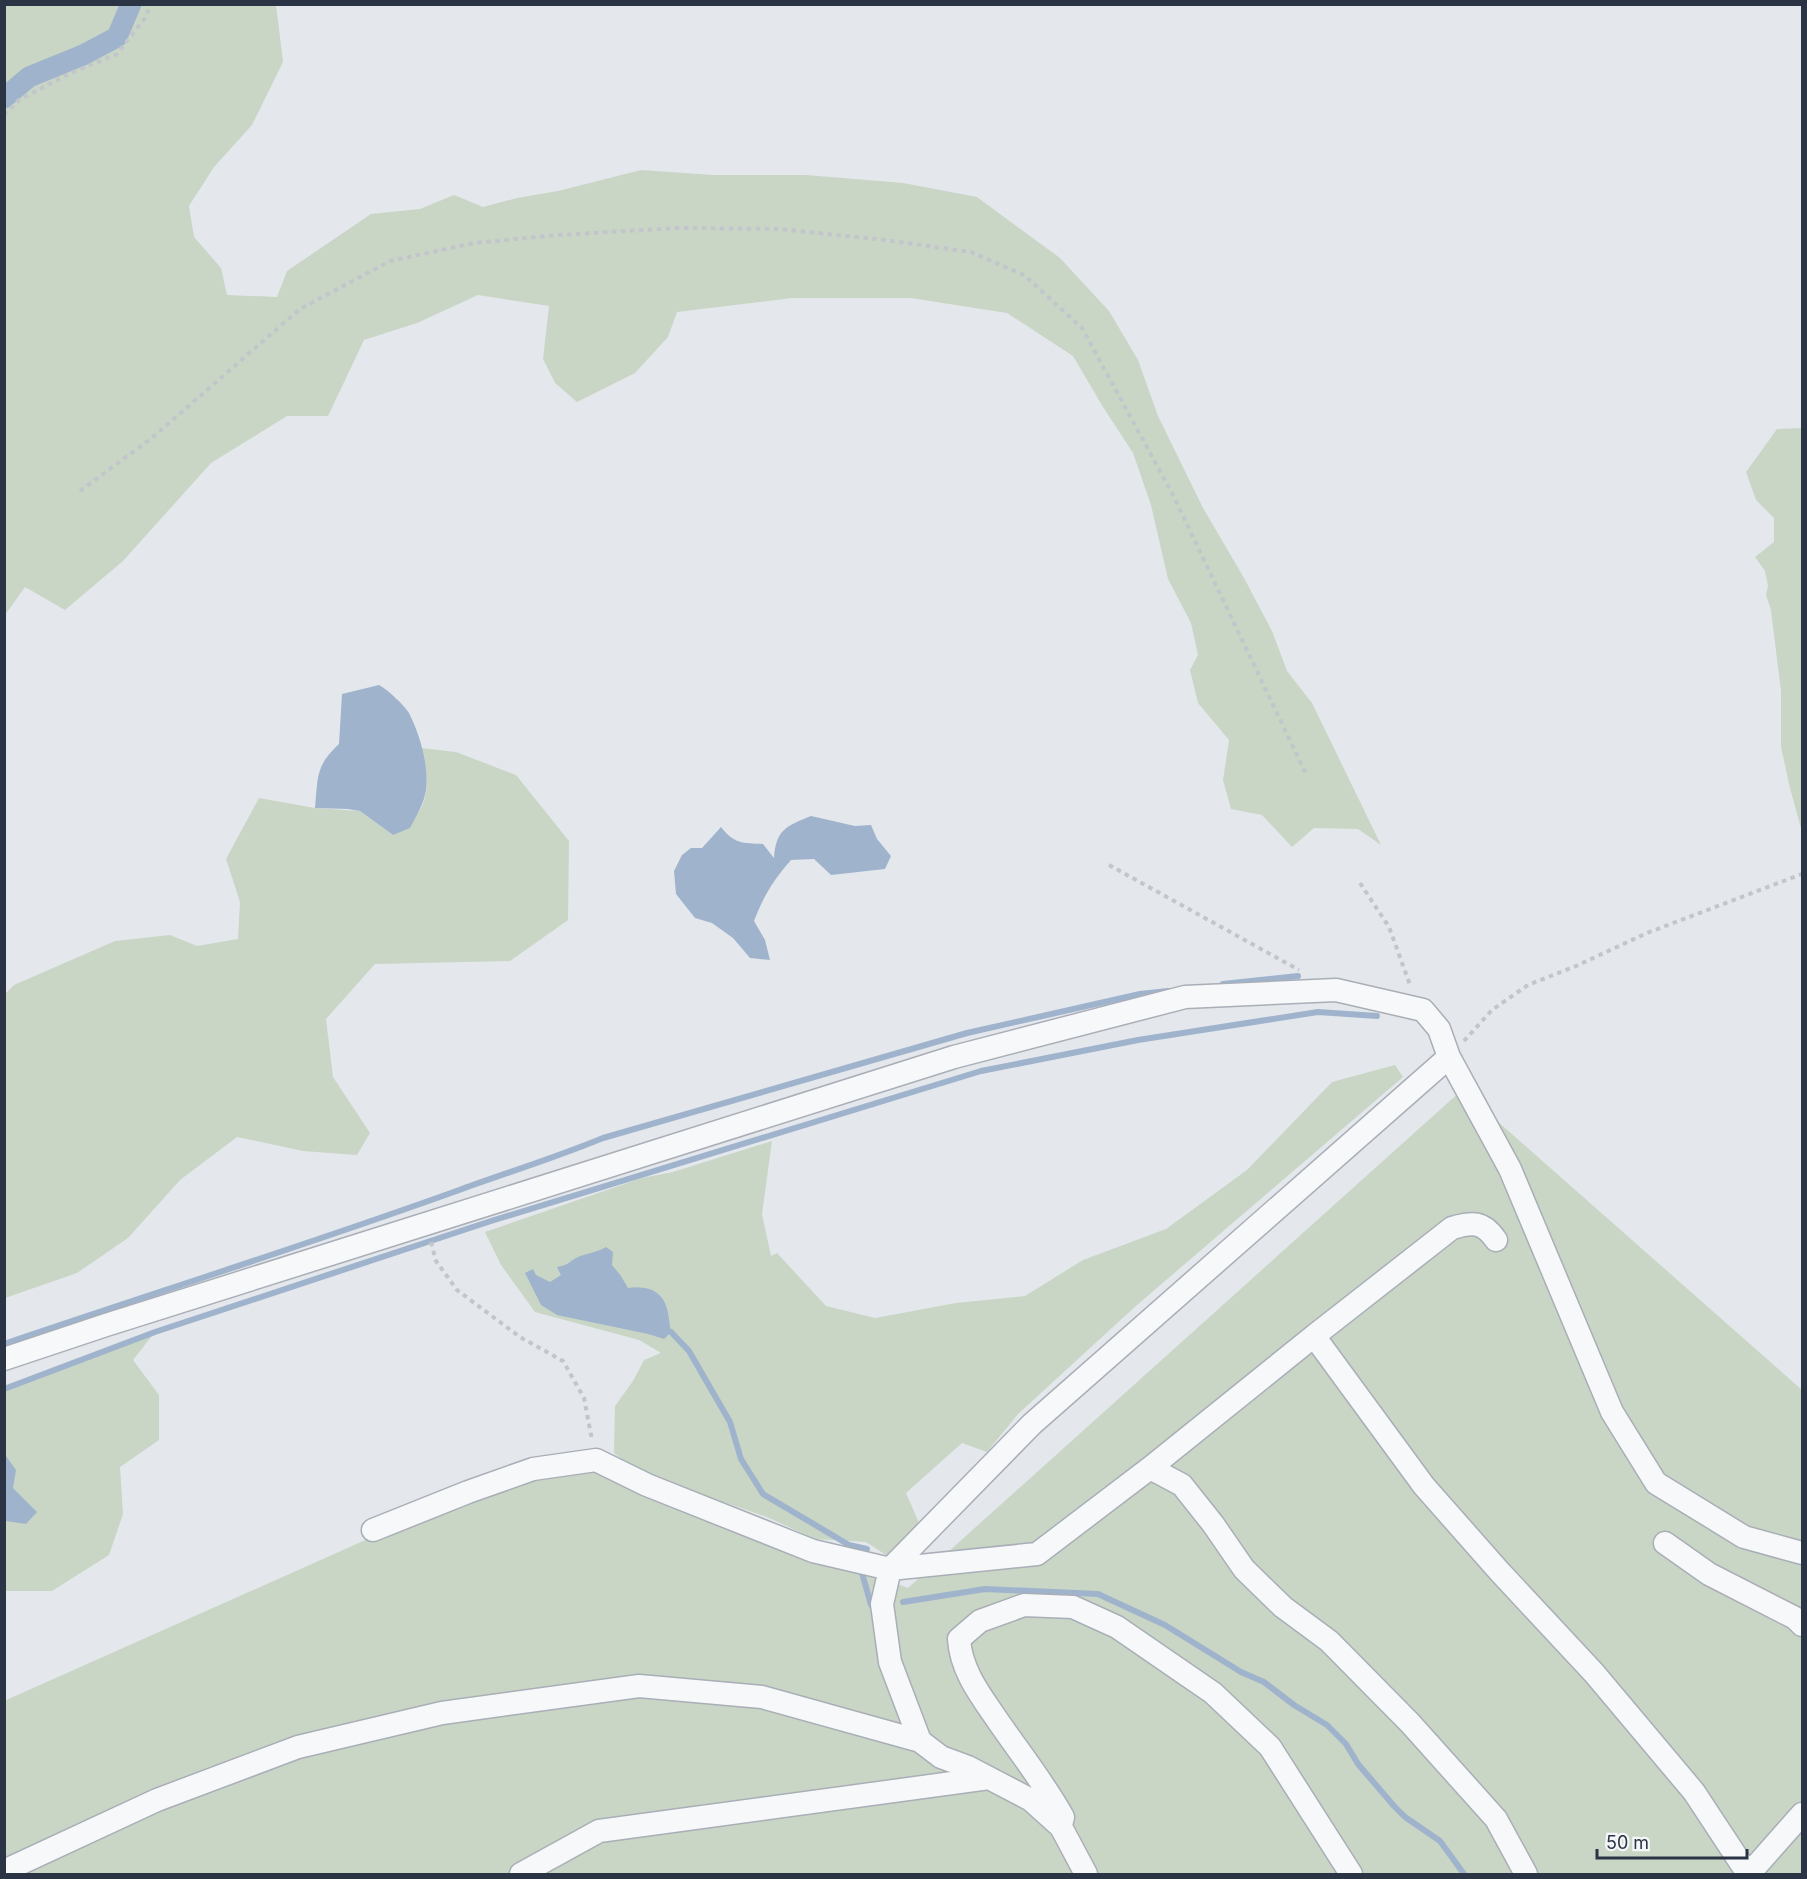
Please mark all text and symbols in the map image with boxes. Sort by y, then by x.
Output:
scale bar [1597,1822,1747,1860]
text: 50 m [1606,1832,1649,1853]

